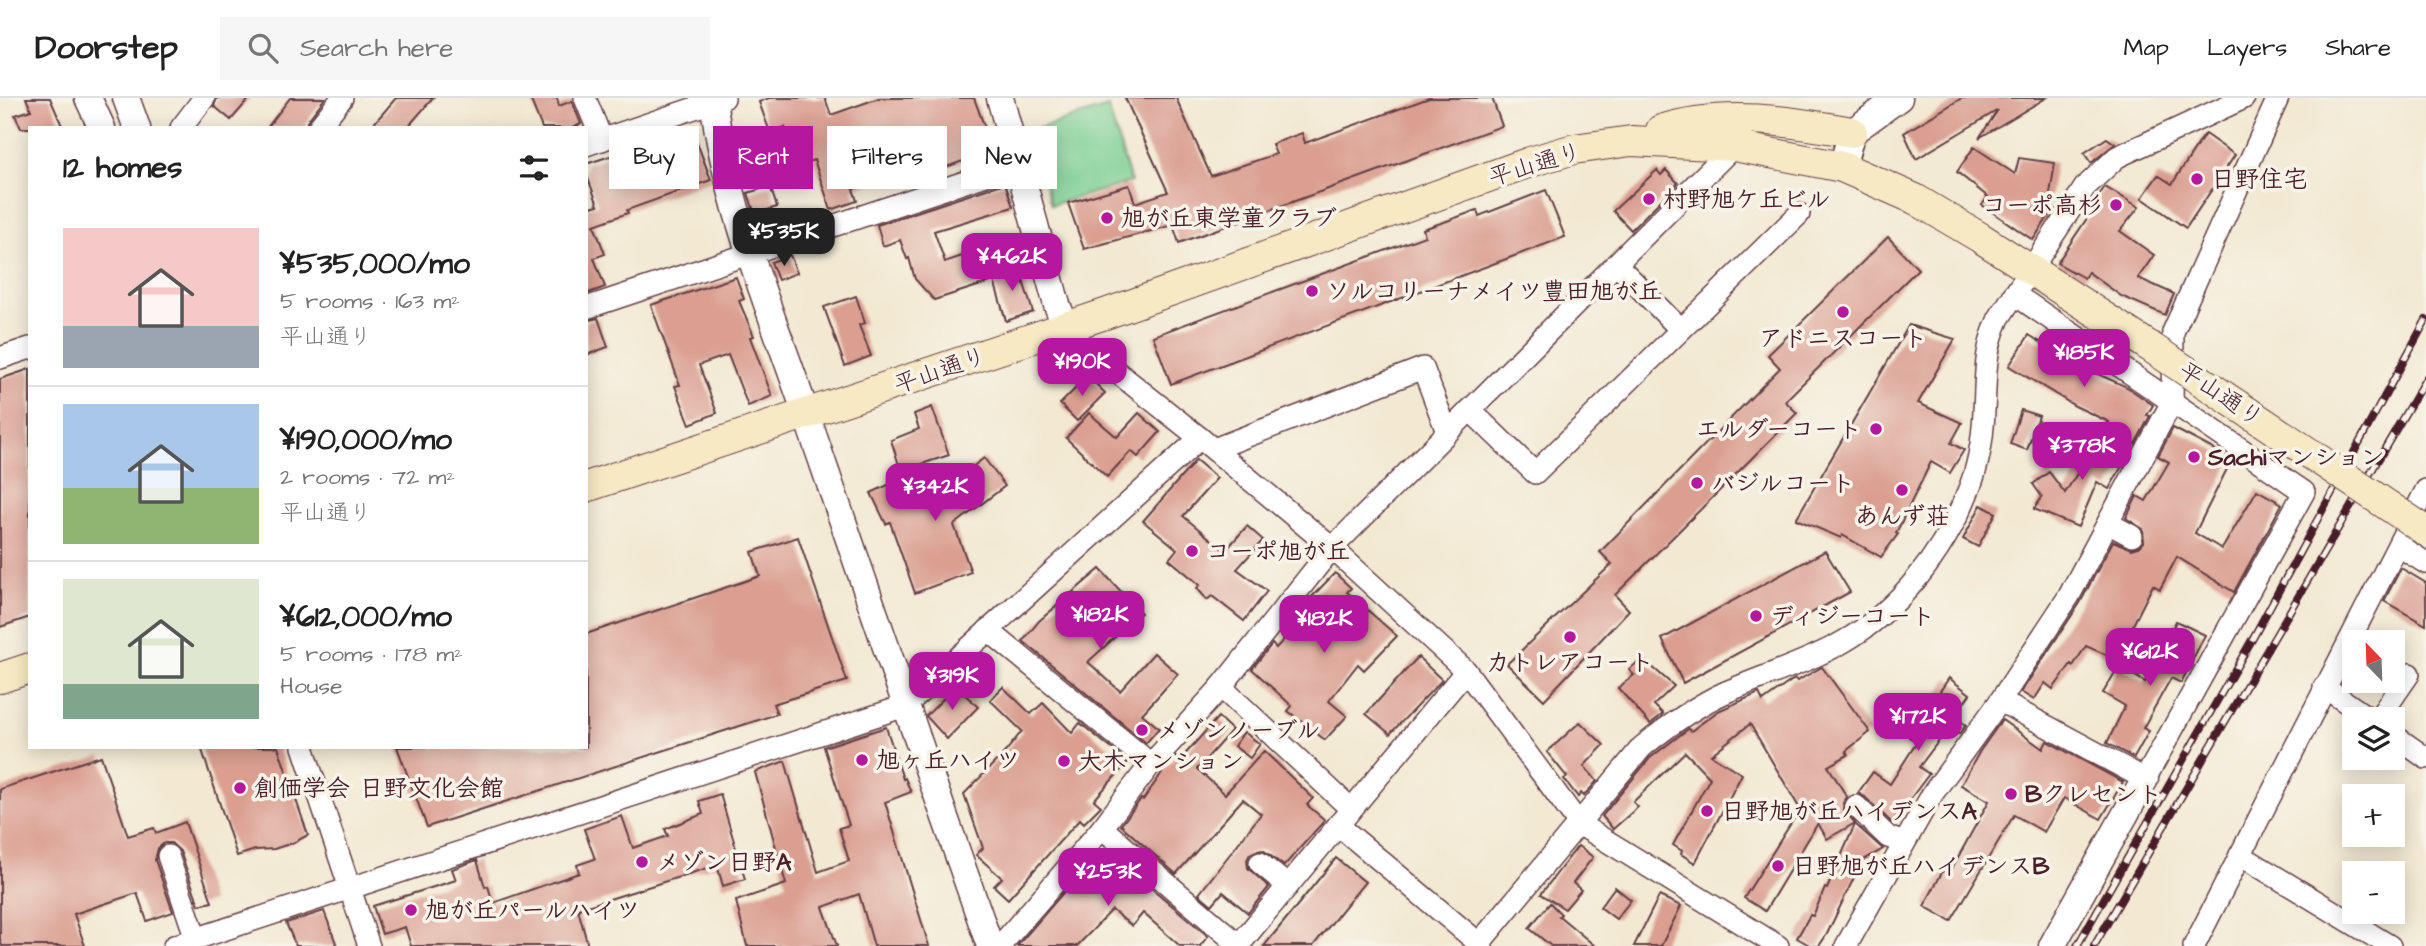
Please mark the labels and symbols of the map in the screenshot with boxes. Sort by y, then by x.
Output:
street label: 平山通り [1484,135,1586,195]
place label: 日野住宅 [2211,163,2307,197]
marker: 日野住宅 [2189,171,2205,187]
place label: 村野旭ケ丘ビル [1663,183,1831,217]
place label: コーポ高杉 [1982,189,2102,223]
marker: 村野旭ケ丘ビル [1641,191,1657,207]
marker: コーポ高杉 [2108,197,2124,213]
place label: 旭が丘東学童クラブ [1121,202,1337,236]
pin: ¥535K [735,208,833,268]
marker: 旭が丘東学童クラブ [1099,210,1115,226]
pin: ¥462K [963,234,1061,293]
place label: ソルコリーナメイツ豊田旭が丘 [1326,275,1662,309]
marker: ソルコリーナメイツ豊田旭が丘 [1304,283,1320,299]
marker: アドニスコート [1835,304,1851,320]
place label: アドニスコート [1759,322,1927,356]
pin: ¥185K [2035,330,2133,389]
pin: ¥190K [1033,338,1131,398]
street label: 平山通り [889,339,991,403]
street label: 平山通り [2171,354,2270,436]
place label: エルダーコート [1696,413,1862,447]
marker: エルダーコート [1868,421,1884,437]
pin: ¥378K [2033,422,2131,482]
place label: Sachiマンション [2207,441,2384,475]
marker: Sachiマンション [2186,449,2202,465]
pin: ¥342K [886,464,984,523]
place label: バジルコート [1711,467,1855,501]
marker: バジルコート [1689,475,1705,491]
marker: あんず荘 [1894,482,1910,498]
place label: あんず荘 [1854,500,1950,534]
place label: コーポ旭が丘 [1206,535,1350,569]
marker: コーポ旭が丘 [1184,543,1200,559]
pin: ¥182K [1051,592,1149,651]
pin: ¥182K [1275,596,1373,655]
place label: ディジーコート [1770,600,1935,634]
marker: ディジーコート [1748,608,1764,624]
pin: ¥612K [2101,628,2199,688]
marker: カトレアコート [1562,629,1578,645]
north arrow [2342,630,2404,693]
place label: カトレアコート [1486,646,1654,680]
pin: ¥319K [903,652,1001,712]
pin: ¥172K [1869,694,1967,753]
place label: メゾンノーブル [1156,714,1320,748]
marker: メゾンノーブル [1134,722,1150,738]
place label: 旭ヶ丘ハイツ [876,744,1020,778]
place label: 大木マンション [1078,745,1244,779]
marker: 旭ヶ丘ハイツ [854,752,870,768]
marker: 大木マンション [1056,753,1072,769]
place label: 創価学会 日野文化会館 [254,772,504,806]
place label: Bクレセント [2025,778,2162,812]
marker: 創価学会 日野文化会館 [232,780,248,796]
marker: Bクレセント [2003,786,2019,802]
place label: 日野旭が丘ハイデンスA [1721,795,1977,829]
marker: 日野旭が丘ハイデンスA [1699,803,1715,819]
place label: メゾン日野A [656,846,792,880]
pin: ¥253K [1059,848,1157,908]
place label: 日野旭が丘ハイデンスB [1792,850,2050,884]
marker: メゾン日野A [634,854,650,870]
marker: 日野旭が丘ハイデンスB [1770,858,1786,874]
place label: 旭が丘パールハイツ [425,894,640,928]
marker: 旭が丘パールハイツ [403,902,419,918]

